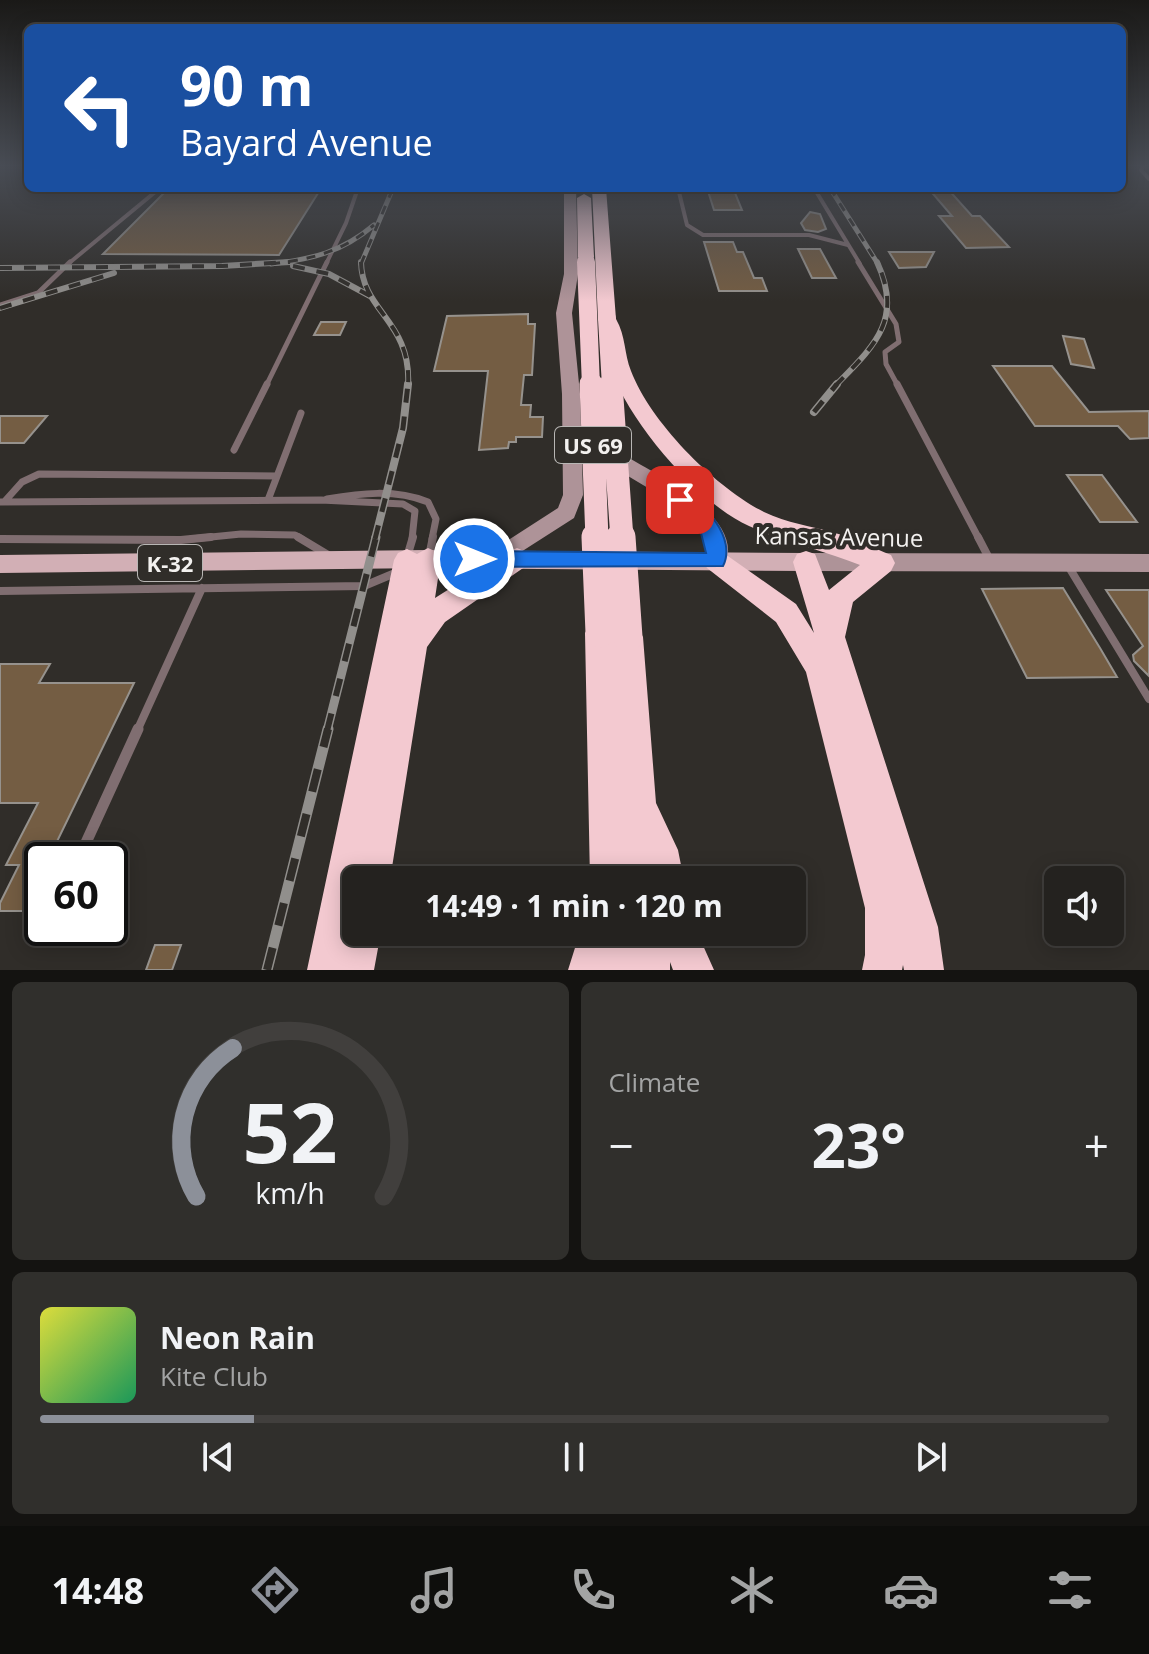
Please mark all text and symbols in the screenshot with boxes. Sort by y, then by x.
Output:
text: 90 m [180,46,314,122]
icon: left [48,56,152,160]
text: Bayard Avenue [180,118,433,167]
road number: US 69 [555,427,631,463]
pin [646,466,714,534]
icon: arrive [658,478,702,522]
position arrow [432,517,516,601]
street label: Kansas Avenue [754,518,924,554]
road number: K-32 [138,545,202,581]
speed limit sign: 60 [24,842,128,946]
map controls [1044,866,1124,946]
button: sound [1044,866,1124,946]
text: 14:49 · 1 min · 120 m [425,885,723,926]
text: Climate [609,1064,700,1100]
text: 52 [243,1074,338,1187]
text: 23° [812,1104,906,1186]
text: − [609,1115,634,1175]
text: + [1084,1115,1109,1175]
text: km/h [256,1173,325,1212]
text: Neon Rain [160,1317,315,1358]
text: Kite Club [160,1358,268,1394]
icon: previous [196,1435,240,1479]
icon: pause [552,1435,596,1479]
icon: next [909,1435,953,1479]
icon: directions [247,1562,303,1618]
icon: music [406,1562,462,1618]
icon: phone [565,1562,621,1618]
icon: climate [724,1562,780,1618]
icon: car [883,1562,939,1618]
icon: filters [1042,1562,1098,1618]
text: 14:48 [51,1566,144,1615]

